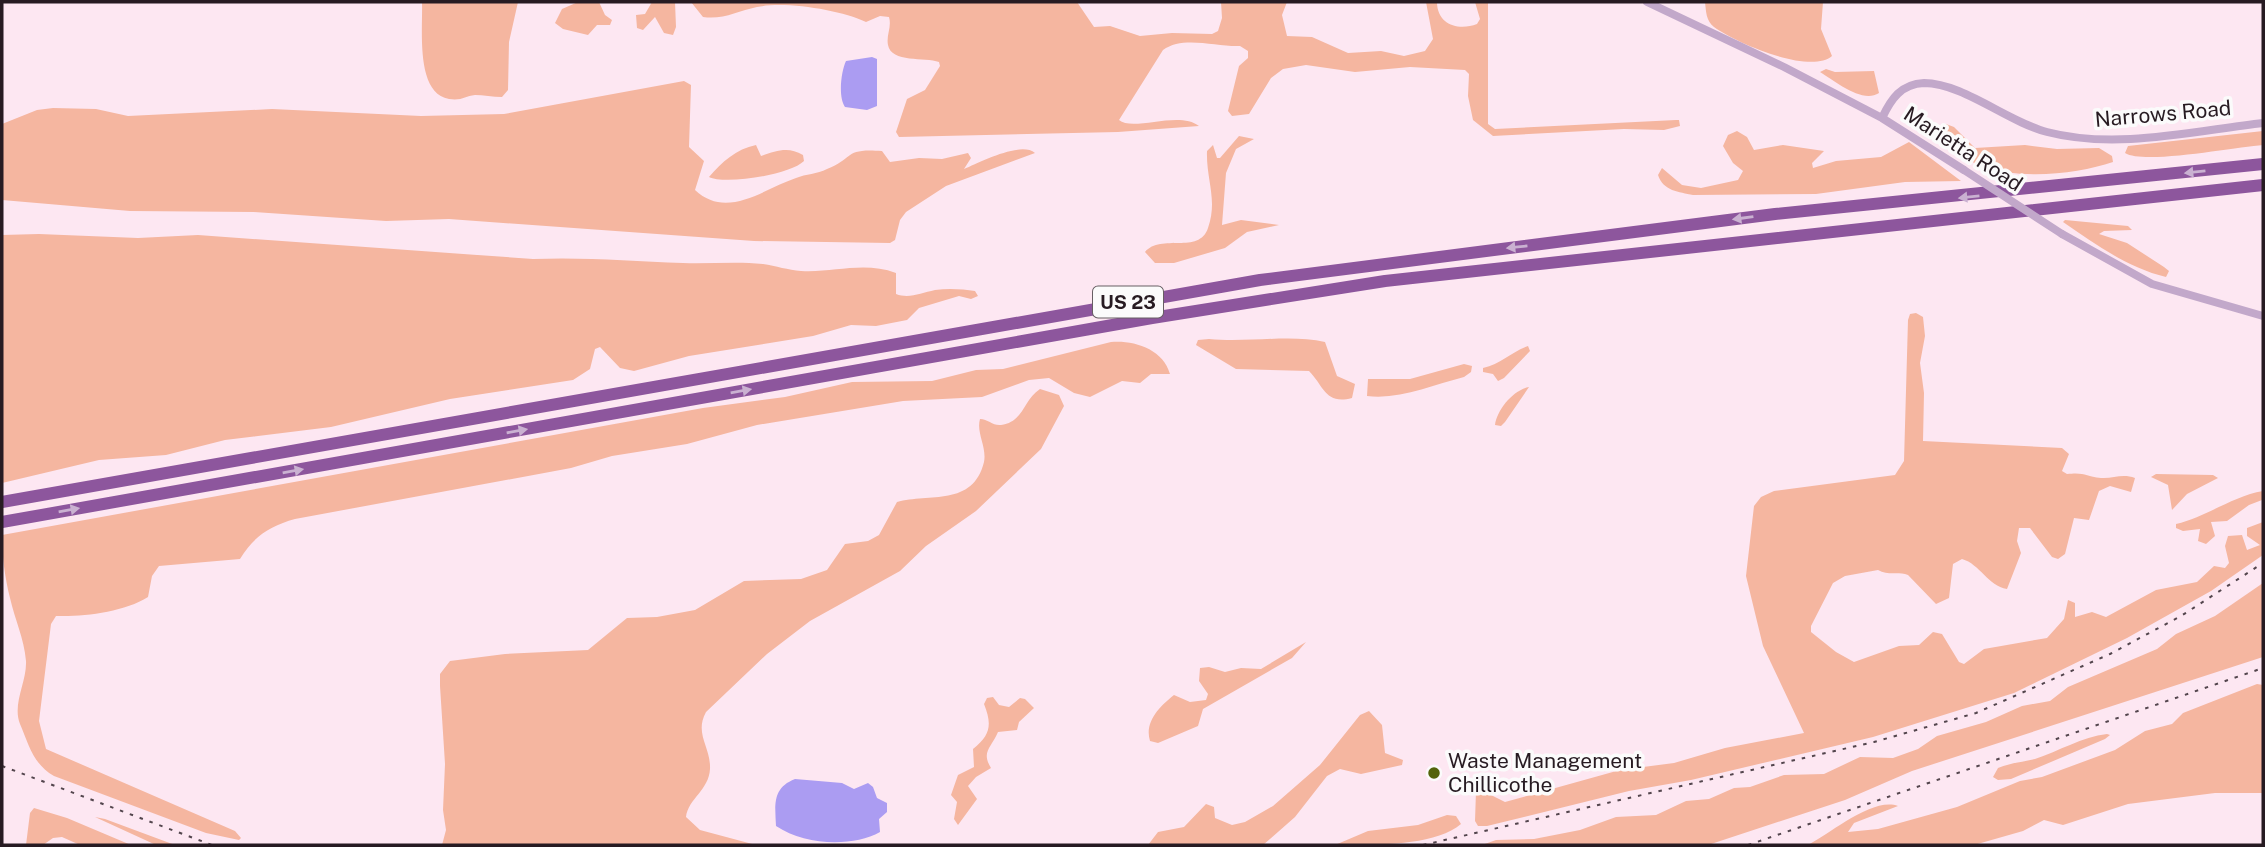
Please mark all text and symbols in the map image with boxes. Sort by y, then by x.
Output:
street label: Narrows Road [2094,95,2232,132]
street label: Marietta Road [1899,101,2027,196]
one-way arrow [2184,167,2206,178]
one-way arrow [1958,191,1980,202]
one-way arrow [1732,213,1754,224]
one-way arrow [1506,242,1528,253]
road number: US 23 [1093,286,1163,318]
one-way arrow [730,385,752,396]
one-way arrow [506,425,528,436]
one-way arrow [282,465,304,476]
one-way arrow [58,505,80,516]
place label: Waste Management Chillicothe [1448,748,1642,797]
marker: Waste Management Chillicothe [1426,765,1442,781]

